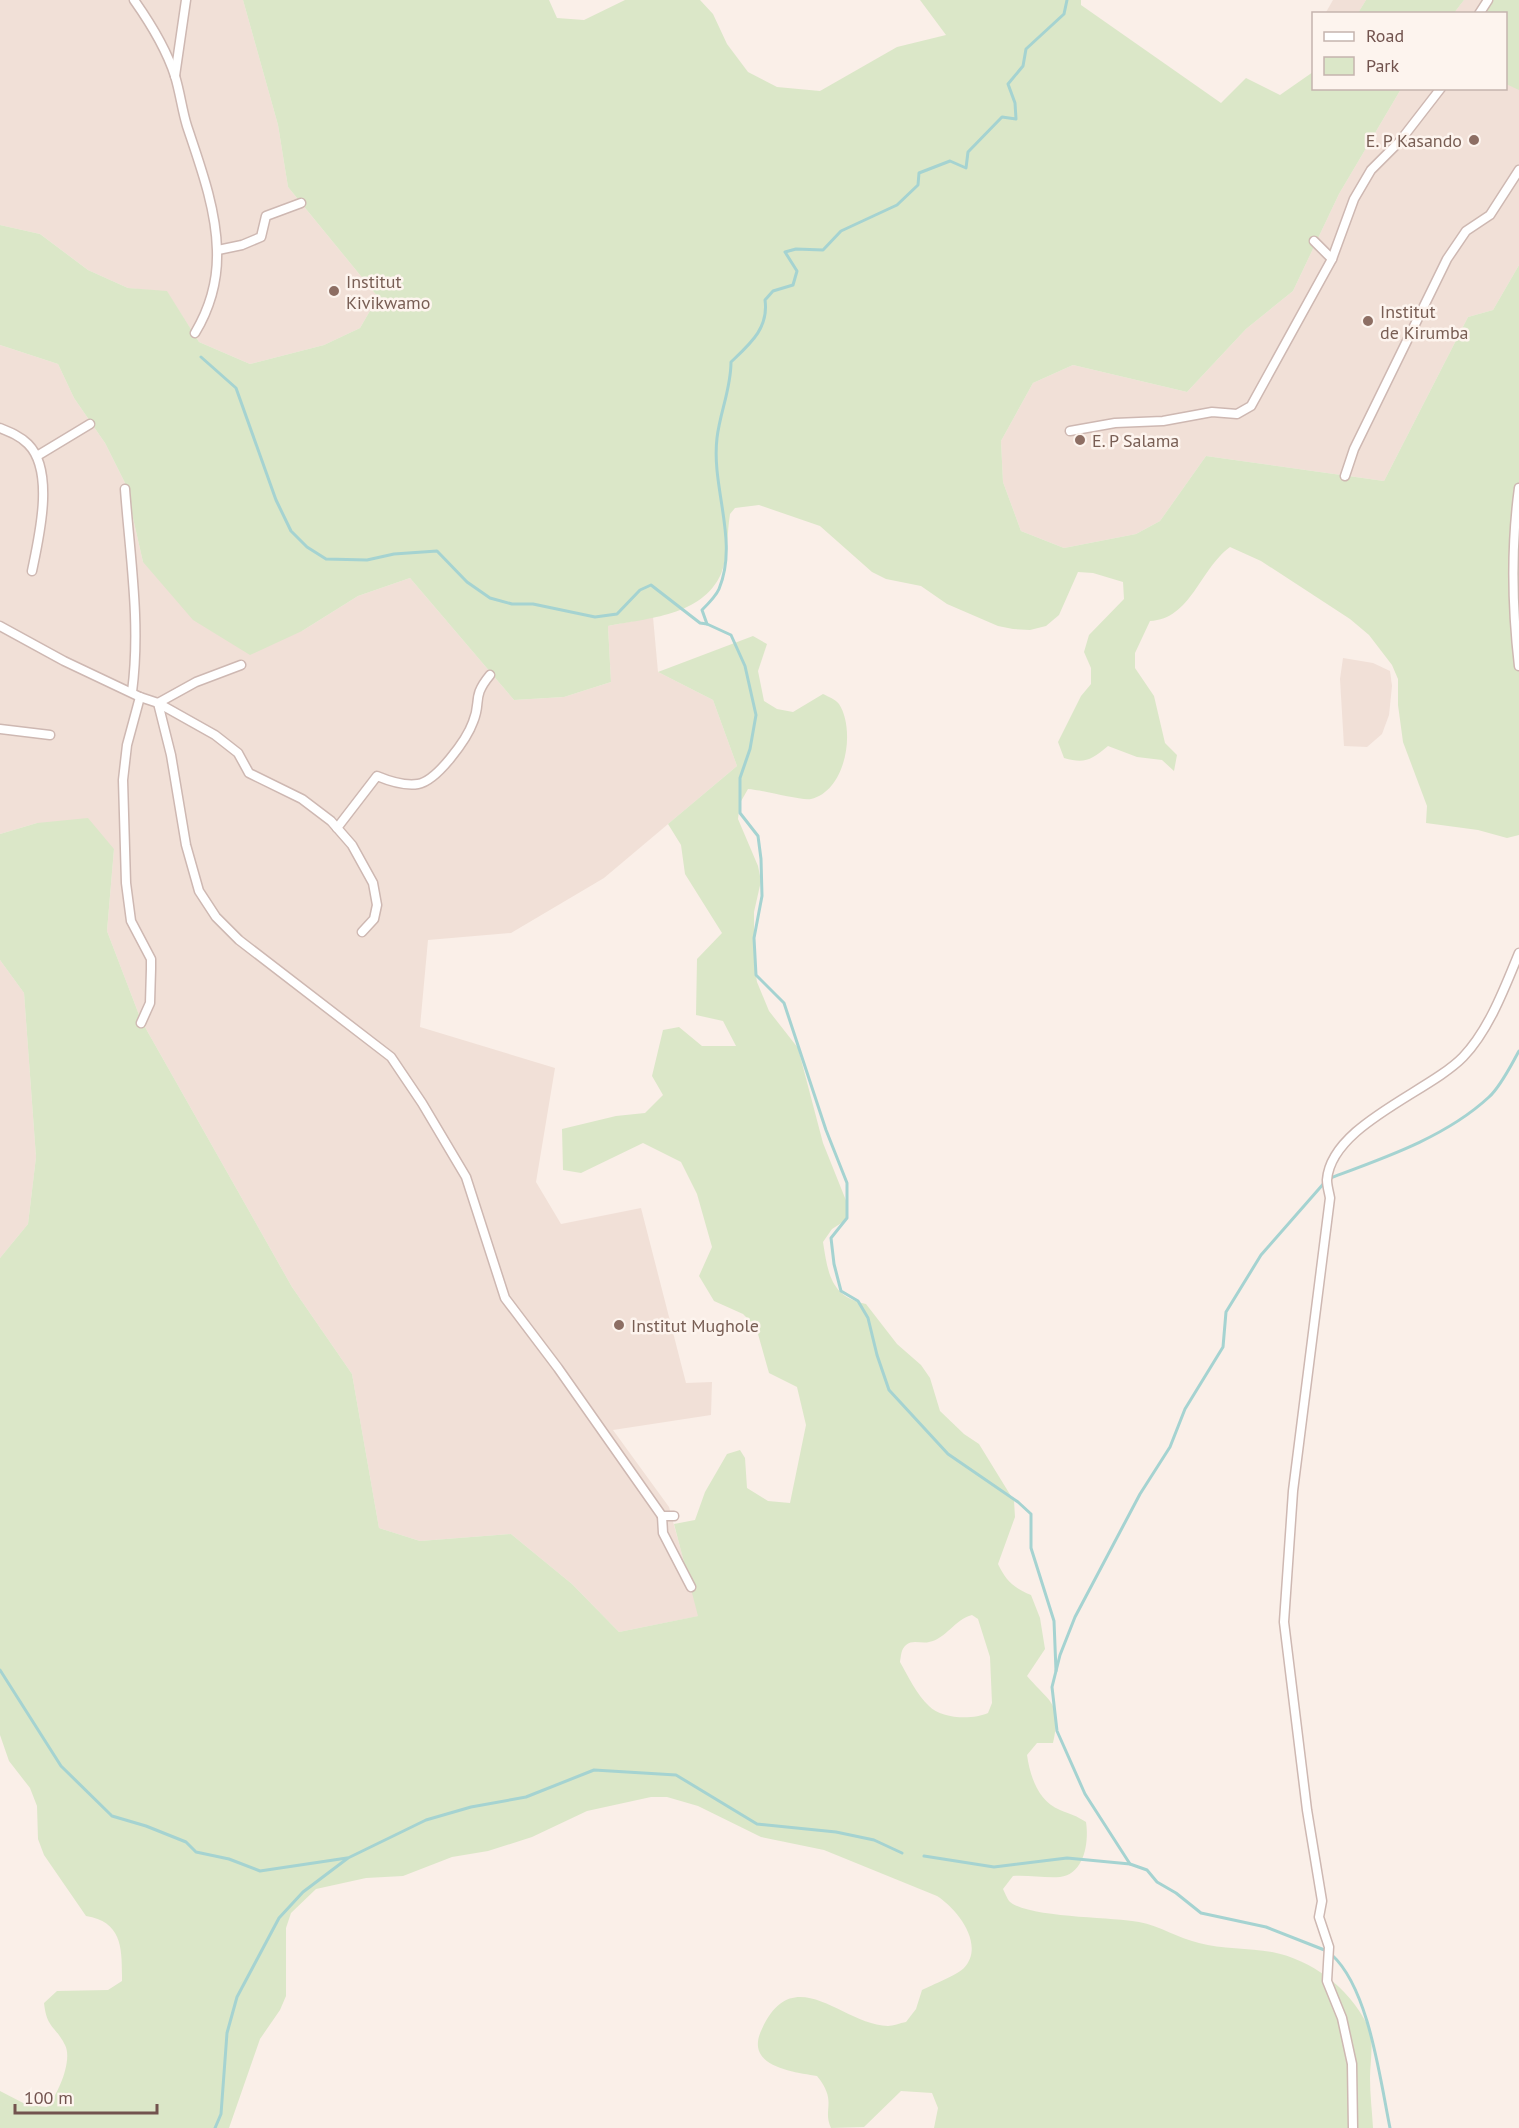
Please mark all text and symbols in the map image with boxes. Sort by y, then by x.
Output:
legend [1312,12,1507,90]
text: Road [1366,24,1404,47]
text: Park [1366,54,1399,77]
place label: E. P Kasando [1366,129,1462,152]
marker: E. P Kasando [1467,133,1481,147]
place label: Institut Kivikwamo [346,270,430,314]
marker: Institut Kivikwamo [327,284,341,298]
place label: Institut de Kirumba [1380,300,1469,344]
marker: Institut de Kirumba [1361,314,1375,328]
place label: E. P Salama [1092,429,1179,452]
marker: E. P Salama [1073,433,1087,447]
place label: Institut Mughole [631,1314,759,1337]
marker: Institut Mughole [612,1318,626,1332]
scale bar [15,2077,158,2115]
text: 100 m [24,2086,73,2109]

